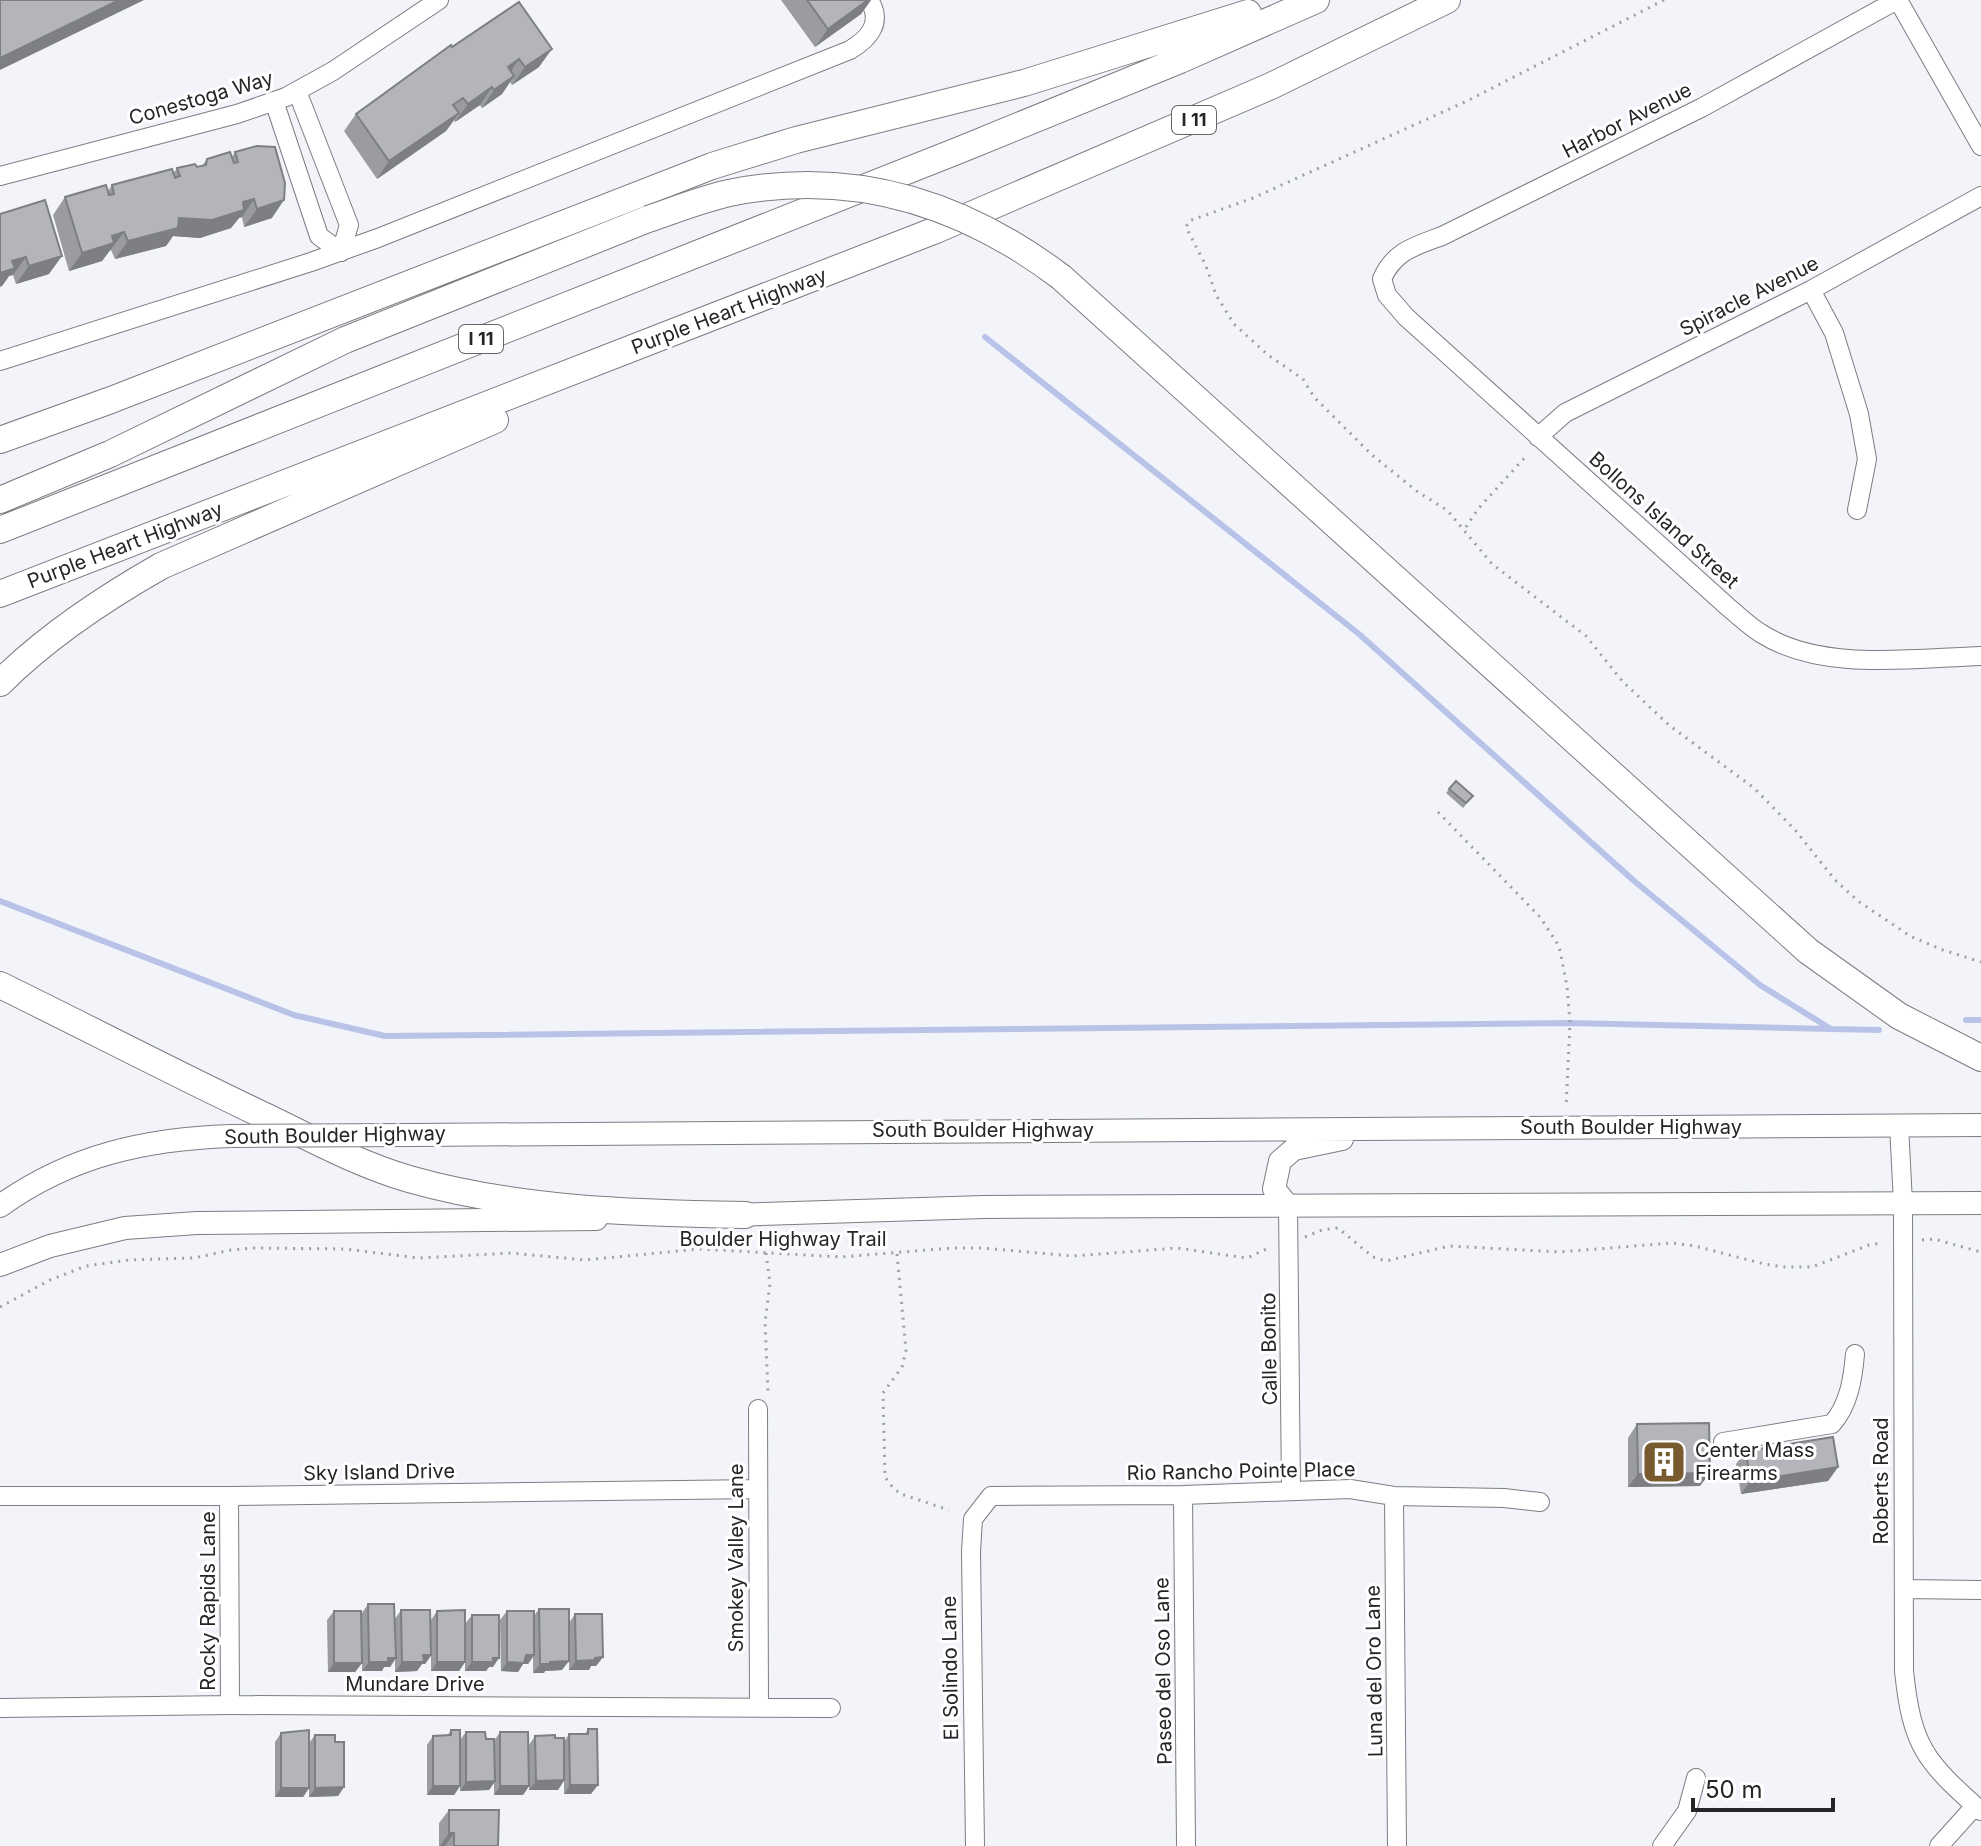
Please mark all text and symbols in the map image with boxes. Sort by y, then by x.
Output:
street label: Conestoga Way [126,66,276,130]
street label: Harbor Avenue [1558,77,1696,163]
road number: I 11 [1172,106,1216,134]
street label: Spiracle Avenue [1676,251,1822,341]
street label: Purple Heart Highway [628,263,830,359]
road number: I 11 [459,325,503,353]
street label: Bollons Island Street [1584,447,1744,594]
street label: Purple Heart Highway [24,497,226,593]
street label: South Boulder Highway [1520,1115,1742,1139]
street label: South Boulder Highway [872,1118,1094,1142]
street label: South Boulder Highway [224,1121,446,1149]
street label: Boulder Highway Trail [679,1227,887,1251]
street label: Calle Bonito [1256,1292,1282,1406]
street label: Roberts Road [1869,1417,1893,1545]
building icon: Center Mass Firearms [1640,1438,1688,1486]
place label: Center Mass Firearms [1695,1438,1815,1485]
street label: Rio Rancho Pointe Place [1126,1457,1356,1485]
street label: Sky Island Drive [303,1459,455,1485]
street label: Smokey Valley Lane [724,1464,748,1652]
street label: Rocky Rapids Lane [196,1511,220,1691]
street label: Paseo del Oso Lane [1149,1577,1177,1765]
street label: Luna del Oro Lane [1360,1585,1388,1757]
street label: El Solindo Lane [937,1595,963,1741]
street label: Mundare Drive [345,1672,485,1696]
scale bar [1693,1762,1833,1812]
text: 50 m [1705,1775,1763,1804]

